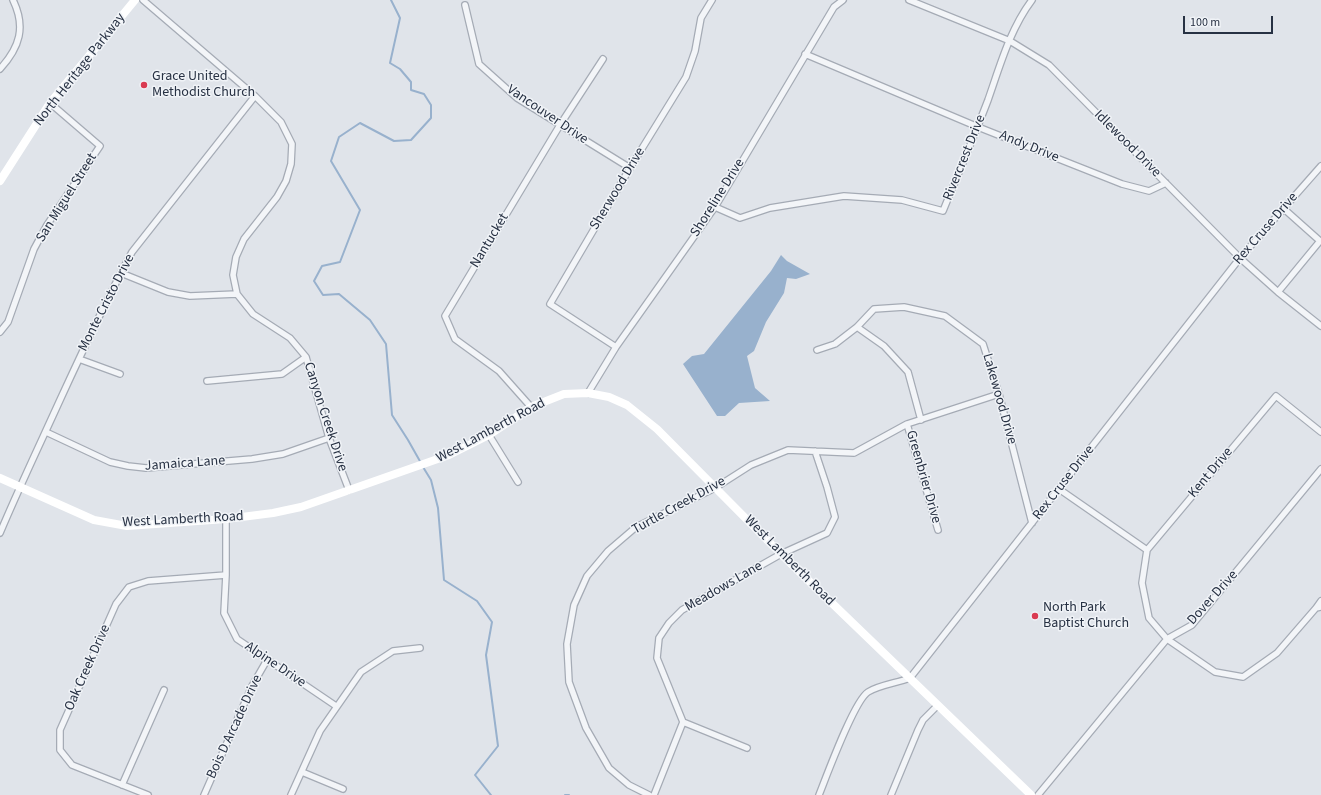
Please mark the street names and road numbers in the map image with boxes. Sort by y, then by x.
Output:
street label: North Heritage Parkway [31,10,129,130]
street label: Vancouver Drive [503,82,591,148]
street label: Idlewood Drive [1090,107,1164,181]
street label: Rivercrest Drive [940,113,990,203]
street label: Andy Drive [997,127,1061,167]
street label: Sherwood Drive [587,145,649,233]
street label: San Miguel Street [33,150,101,246]
street label: Shoreline Drive [687,156,749,240]
street label: Rex Cruse Drive [1230,189,1302,269]
street label: Nantucket [467,211,513,271]
street label: Monte Cristo Drive [75,252,139,354]
street label: Lakewood Drive [978,352,1020,446]
street label: Canyon Creek Drive [299,360,351,474]
street label: West Lamberth Road [434,395,548,467]
street label: Greenbrier Drive [902,429,944,525]
street label: Rex Cruse Drive [1030,442,1098,524]
street label: Kent Drive [1185,444,1237,502]
street label: Jamaica Lane [144,453,226,475]
street label: Turtle Creek Drive [629,473,729,539]
street label: West Lamberth Road [122,508,244,532]
street label: West Lamberth Road [740,512,838,610]
street label: Meadows Lane [682,558,766,616]
street label: Dover Drive [1184,567,1242,629]
street label: Oak Creek Drive [61,622,115,714]
street label: Alpine Drive [241,638,309,692]
street label: Bois D Arcade Drive [204,672,266,782]

